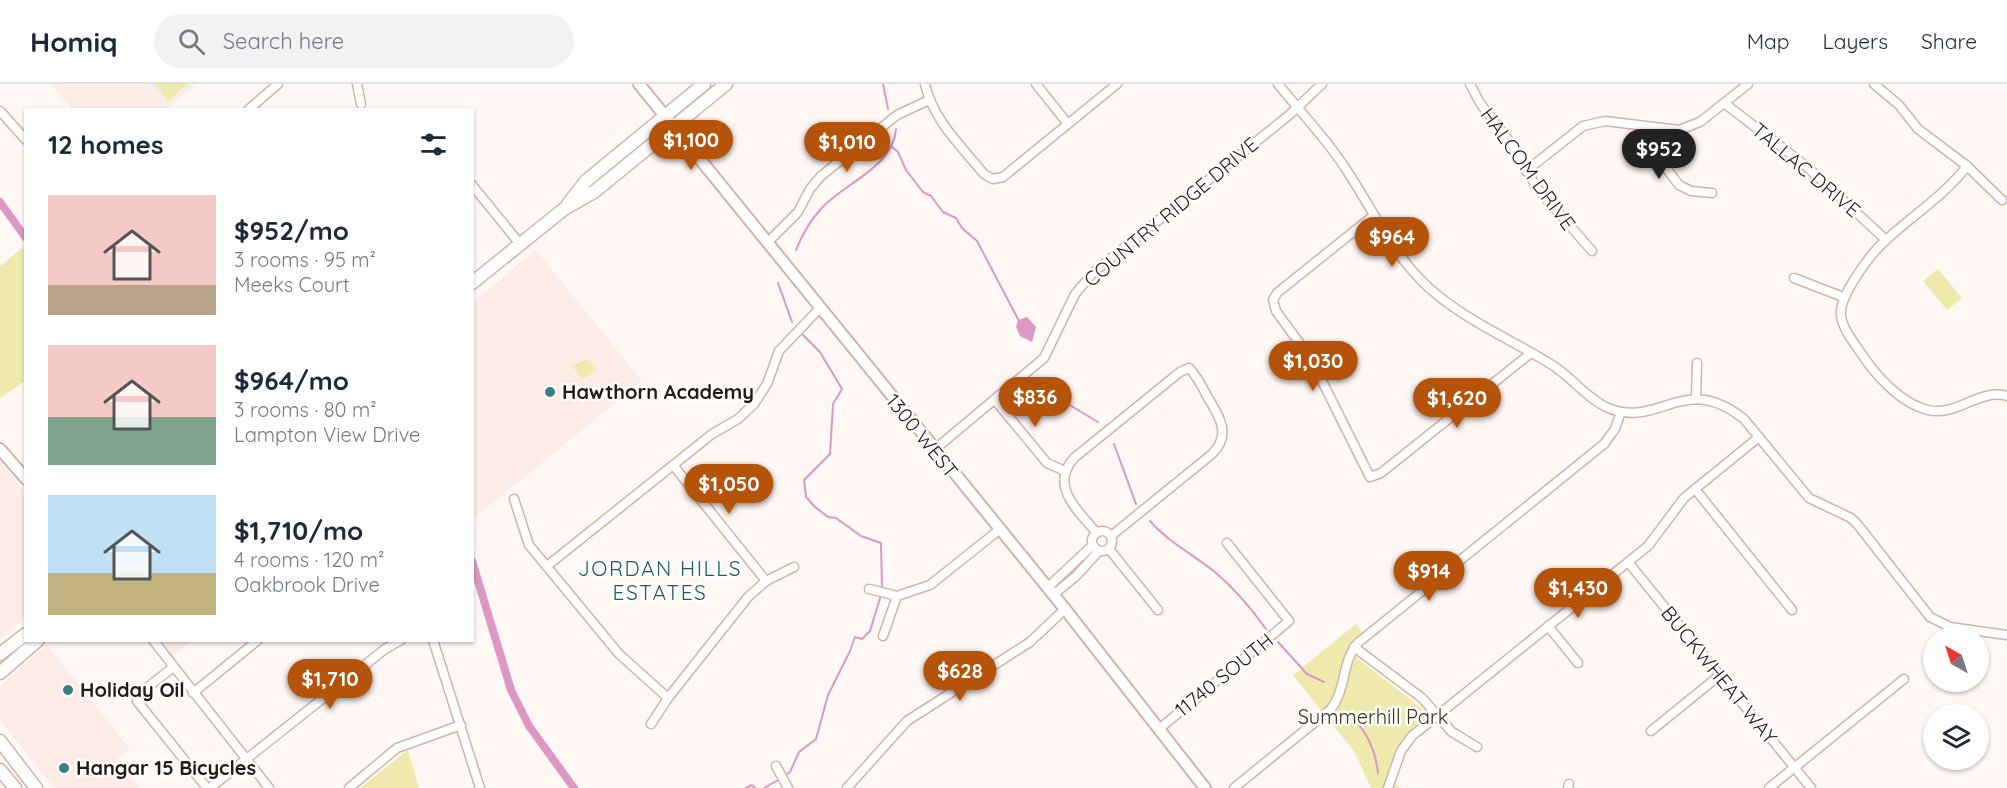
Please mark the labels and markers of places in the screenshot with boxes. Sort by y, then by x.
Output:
pin: $1,100 [642,120,740,171]
pin: $1,010 [798,122,896,173]
pin: $952 [1623,129,1695,180]
pin: $964 [1356,217,1428,268]
pin: $1,030 [1264,341,1362,392]
pin: $836 [999,377,1071,428]
pin: $1,620 [1408,378,1506,429]
place label: Hawthorn Academy [562,379,754,404]
marker: Hawthorn Academy [543,385,557,399]
pin: $1,050 [680,464,778,515]
pin: $914 [1393,551,1465,602]
pin: $1,430 [1529,568,1627,619]
pin: $628 [924,651,996,702]
pin: $1,710 [281,659,379,710]
place label: Holiday Oil [80,677,185,702]
marker: Holiday Oil [61,683,75,697]
place label: Hangar 15 Bicycles [76,755,256,780]
marker: Hangar 15 Bicycles [57,761,71,775]

